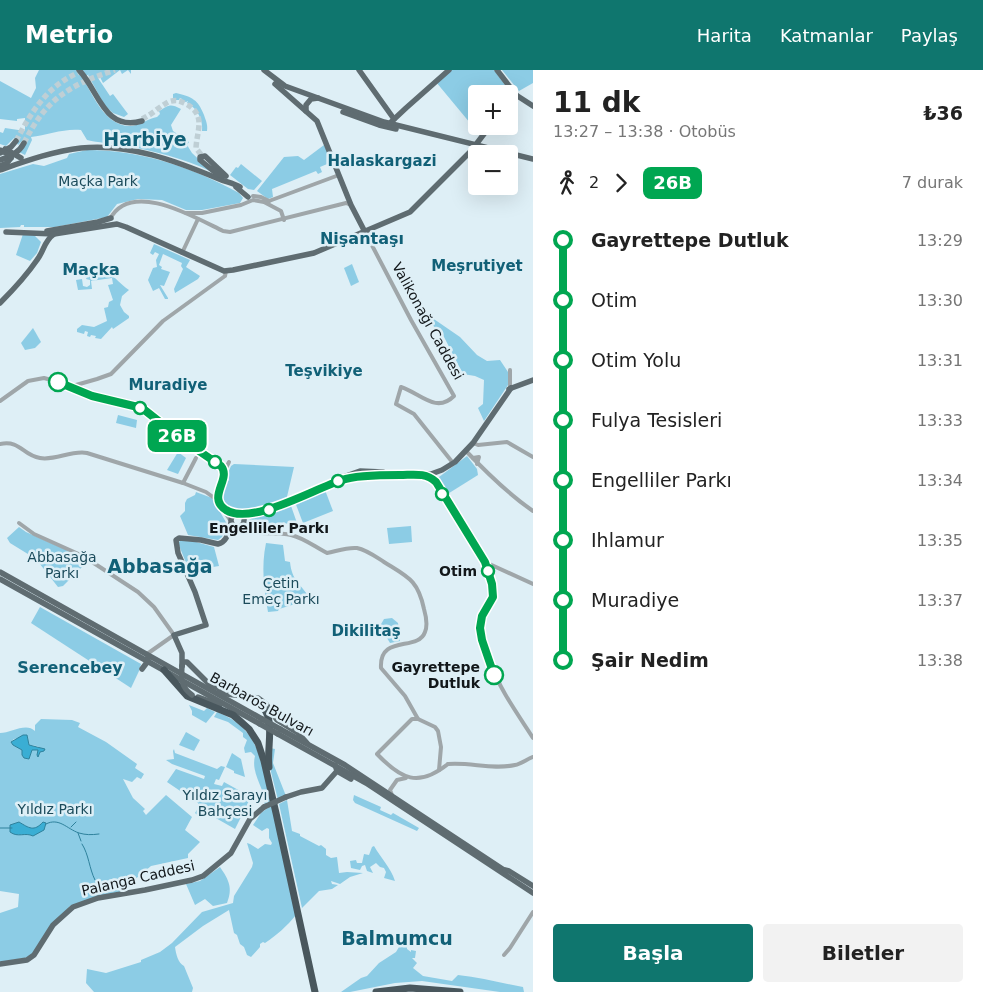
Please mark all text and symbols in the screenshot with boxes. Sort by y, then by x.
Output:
text: Metrio [25,21,113,49]
text: Harita [697,25,752,46]
text: Katmanlar [780,25,873,46]
text: Paylaş [901,25,958,46]
map controls [468,85,518,195]
button: + [468,85,518,135]
text: 11 dk [553,86,640,119]
text: ₺36 [923,102,963,124]
text: 13:27 – 13:38 · Otobüs [553,122,736,141]
district label: Harbiye [103,128,187,150]
button: − [468,145,518,195]
district label: Halaskargazi [327,152,437,170]
icon: walk [553,169,581,197]
icon: forward [607,169,635,197]
text: 26B [653,172,692,193]
park label: Maçka Park [58,173,139,189]
text: 2 [589,173,599,192]
text: 7 durak [902,173,963,192]
district label: Nişantaşı [320,229,404,248]
text: Gayrettepe Dutluk [591,229,789,251]
text: 13:29 [917,231,963,250]
district label: Meşrutiyet [431,257,523,275]
district label: Maçka [62,260,120,279]
street label: Valikonağı Caddesi [389,260,467,382]
text: Otim [591,289,637,311]
text: 13:30 [917,291,963,310]
text: Otim Yolu [591,349,681,371]
text: 13:31 [917,351,963,370]
district label: Teşvikiye [285,362,363,380]
unlabelled marker [48,372,68,392]
district label: Muradiye [129,376,207,394]
unlabelled marker [133,401,147,415]
text: Fulya Tesisleri [591,409,722,431]
text: 13:33 [917,411,963,430]
line badge: 26B [148,420,206,452]
text: 26B [158,425,196,446]
unlabelled marker [208,455,222,469]
text: Engelliler Parkı [591,469,732,491]
text: 13:34 [917,471,963,490]
unlabelled marker [331,474,345,488]
unlabelled marker [435,487,449,501]
marker: Engelliler Parkı [262,503,276,517]
place label: Engelliler Parkı [209,520,329,536]
text: Ihlamur [591,529,664,551]
text: 13:35 [917,531,963,550]
park label: Abbasağa Parkı [27,549,97,581]
district label: Abbasağa [107,555,213,577]
place label: Otim [439,563,477,579]
marker: Otim [481,564,495,578]
park label: Çetin Emeç Parkı [242,575,320,607]
text: Muradiye [591,589,679,611]
text: 13:37 [917,591,963,610]
district label: Dikilitaş [331,622,401,640]
text: Şair Nedim [591,649,709,671]
text: 13:38 [917,651,963,670]
district label: Serencebey [17,658,123,677]
place label: Gayrettepe Dutluk [392,659,481,691]
marker: Gayrettepe Dutluk [484,665,504,685]
street label: Barbaros Bulvarı [207,669,317,739]
park label: Yıldız Sarayı Bahçesi [182,787,267,819]
park label: Yıldız Parkı [16,801,93,817]
street label: Palanga Caddesi [80,857,196,899]
button: Başla [553,924,753,982]
button: Biletler [763,924,963,982]
district label: Balmumcu [341,927,453,949]

